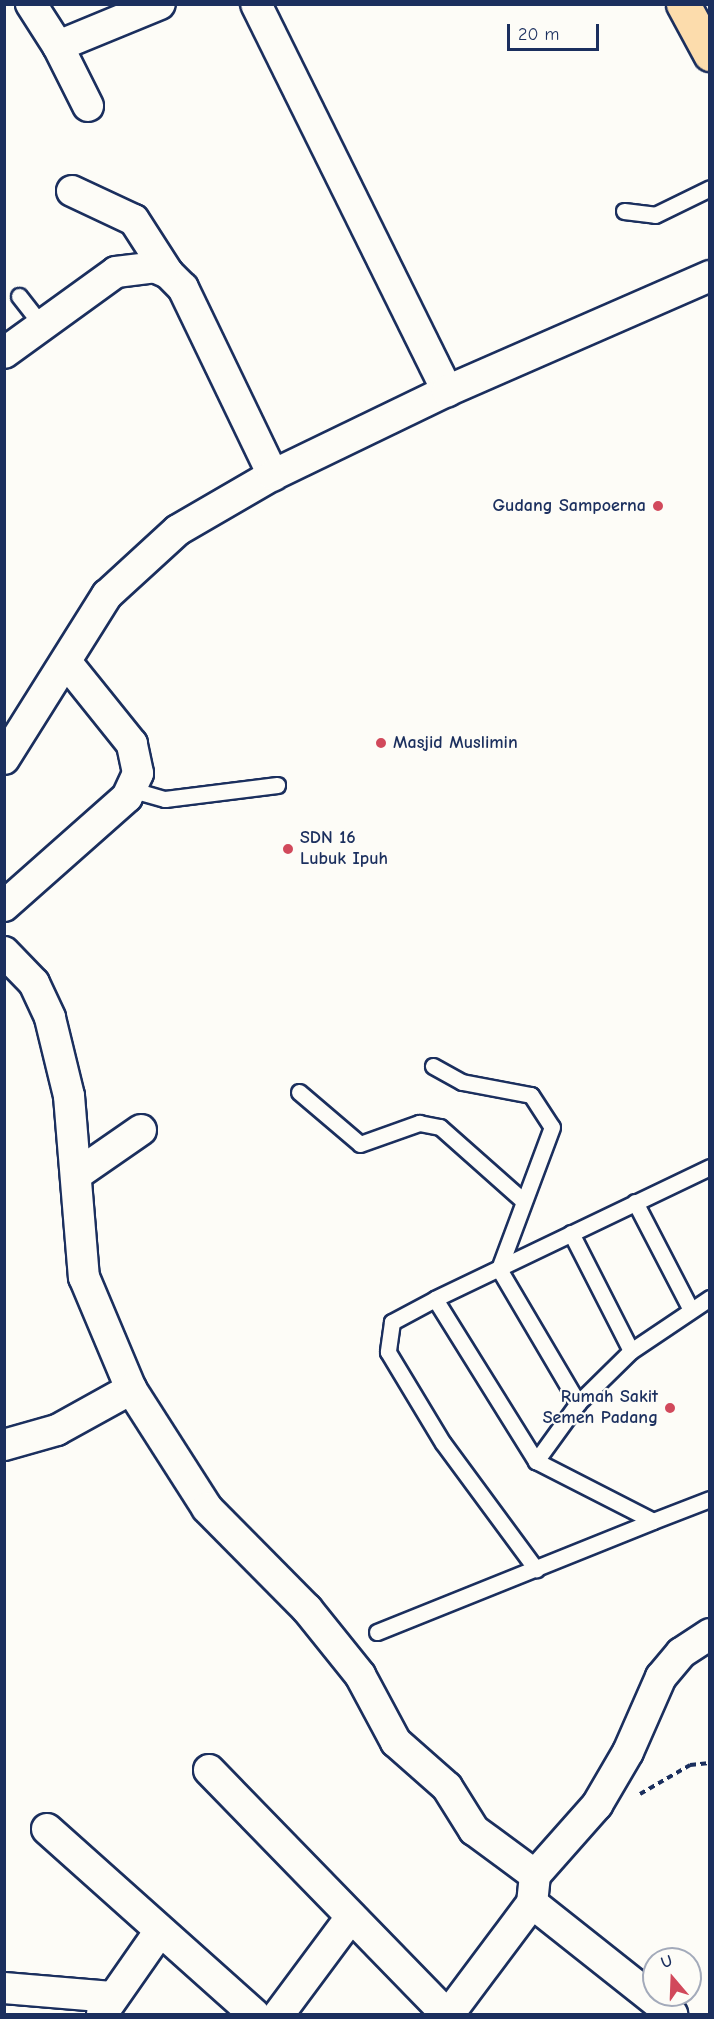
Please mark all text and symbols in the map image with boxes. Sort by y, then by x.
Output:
scale bar [510,12,602,50]
text: 20 m [518,24,559,45]
place label: Gudang Sampoerna [492,495,646,517]
marker: Gudang Sampoerna [651,499,665,513]
place label: Masjid Muslimin [393,732,518,754]
marker: Masjid Muslimin [374,736,388,750]
place label: SDN 16 Lubuk Ipuh [300,828,388,870]
marker: SDN 16 Lubuk Ipuh [281,842,295,856]
place label: Rumah Sakit Semen Padang [543,1387,658,1430]
marker: Rumah Sakit Semen Padang [663,1401,677,1415]
north arrow [642,1947,702,2007]
text: U [659,1952,675,1972]

